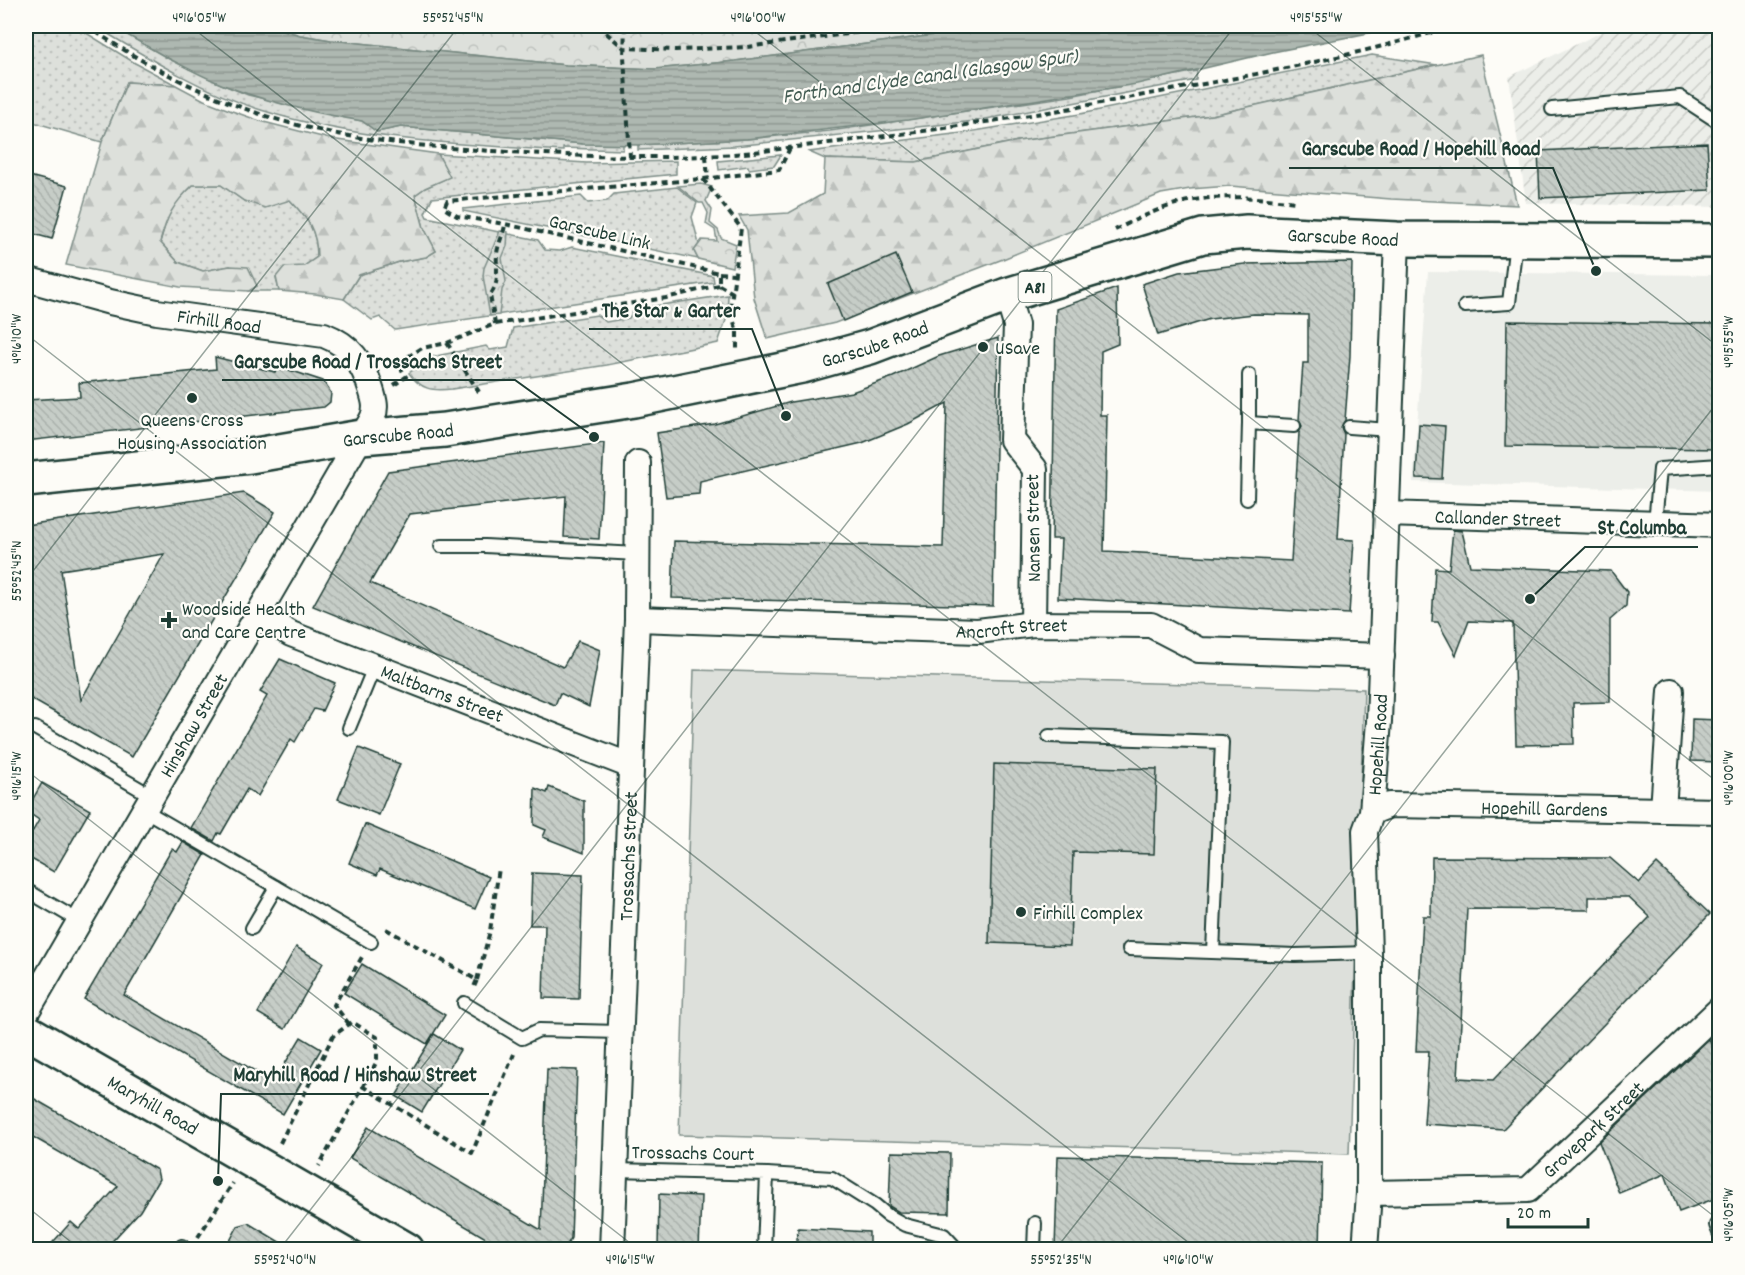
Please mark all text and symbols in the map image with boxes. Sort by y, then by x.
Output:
text: 4°16'05"W [172,8,226,30]
text: 55°52'45"N [422,8,484,30]
text: 4°16'00"W [731,8,786,30]
text: 4°15'55"W [1290,8,1342,30]
water label: Forth and Clyde Canal (Glasgow Spur) [781,42,1082,114]
callout: Garscube Road / Hopehill Road [1289,129,1553,168]
text: Garscube Road / Hopehill Road [1301,136,1541,166]
street label: Garscube Link [546,209,653,259]
street label: Garscube Road [1286,223,1399,256]
road number: A81 [1018,272,1052,302]
callout: The Star & Garter [589,290,752,329]
text: The Star & Garter [602,298,742,328]
street label: Firhill Road [175,304,263,343]
text: 4°16'10"W [7,314,29,364]
street label: Garscube Road [819,315,933,377]
text: 4°15'55"W [1719,316,1741,368]
place label: USave [995,336,1040,364]
marker: USave [976,340,990,354]
callout: Garscube Road / Trossachs Street [222,341,515,380]
text: Garscube Road / Trossachs Street [234,349,502,379]
marker: Queens Cross Housing Association [185,391,199,405]
place label: Queens Cross Housing Association [117,408,267,459]
street label: Garscube Road [341,418,456,457]
street label: Nansen Street [1020,474,1050,582]
street label: Callander Street [1434,505,1561,537]
callout: St Columba [1585,508,1698,547]
text: St Columba [1598,515,1688,545]
text: 55°52'45"N [7,540,29,602]
place label: Woodside Health and Care Centre [182,597,306,648]
marker: Woodside Health and Care Centre [160,611,178,629]
street label: Ancroft Street [955,613,1068,648]
street label: Maltbarns Street [376,659,507,732]
street label: Hinshaw Street [154,669,237,784]
street label: Hopehill Road [1362,694,1397,797]
text: 4°16'00"W [1719,750,1741,805]
text: 4°16'15"W [7,751,29,800]
street label: Trossachs Street [614,791,647,922]
street label: Hopehill Gardens [1481,796,1608,826]
place label: Firhill Complex [1033,901,1143,929]
marker: Firhill Complex [1014,905,1028,919]
callout: Maryhill Road / Hinshaw Street [221,1055,489,1094]
text: Maryhill Road / Hinshaw Street [233,1062,477,1092]
street label: Maryhill Road [101,1070,203,1144]
street label: Grovepark Street [1537,1076,1652,1186]
street label: Trossachs Court [631,1140,755,1170]
text: 4°16'05"W [1719,1188,1741,1242]
scale bar [1508,1191,1588,1229]
text: 20 m [1517,1202,1551,1227]
text: 55°52'40"N [254,1250,316,1272]
text: 4°16'15"W [606,1250,655,1272]
text: 55°52'35"N [1030,1250,1092,1272]
text: 4°16'10"W [1163,1250,1213,1272]

